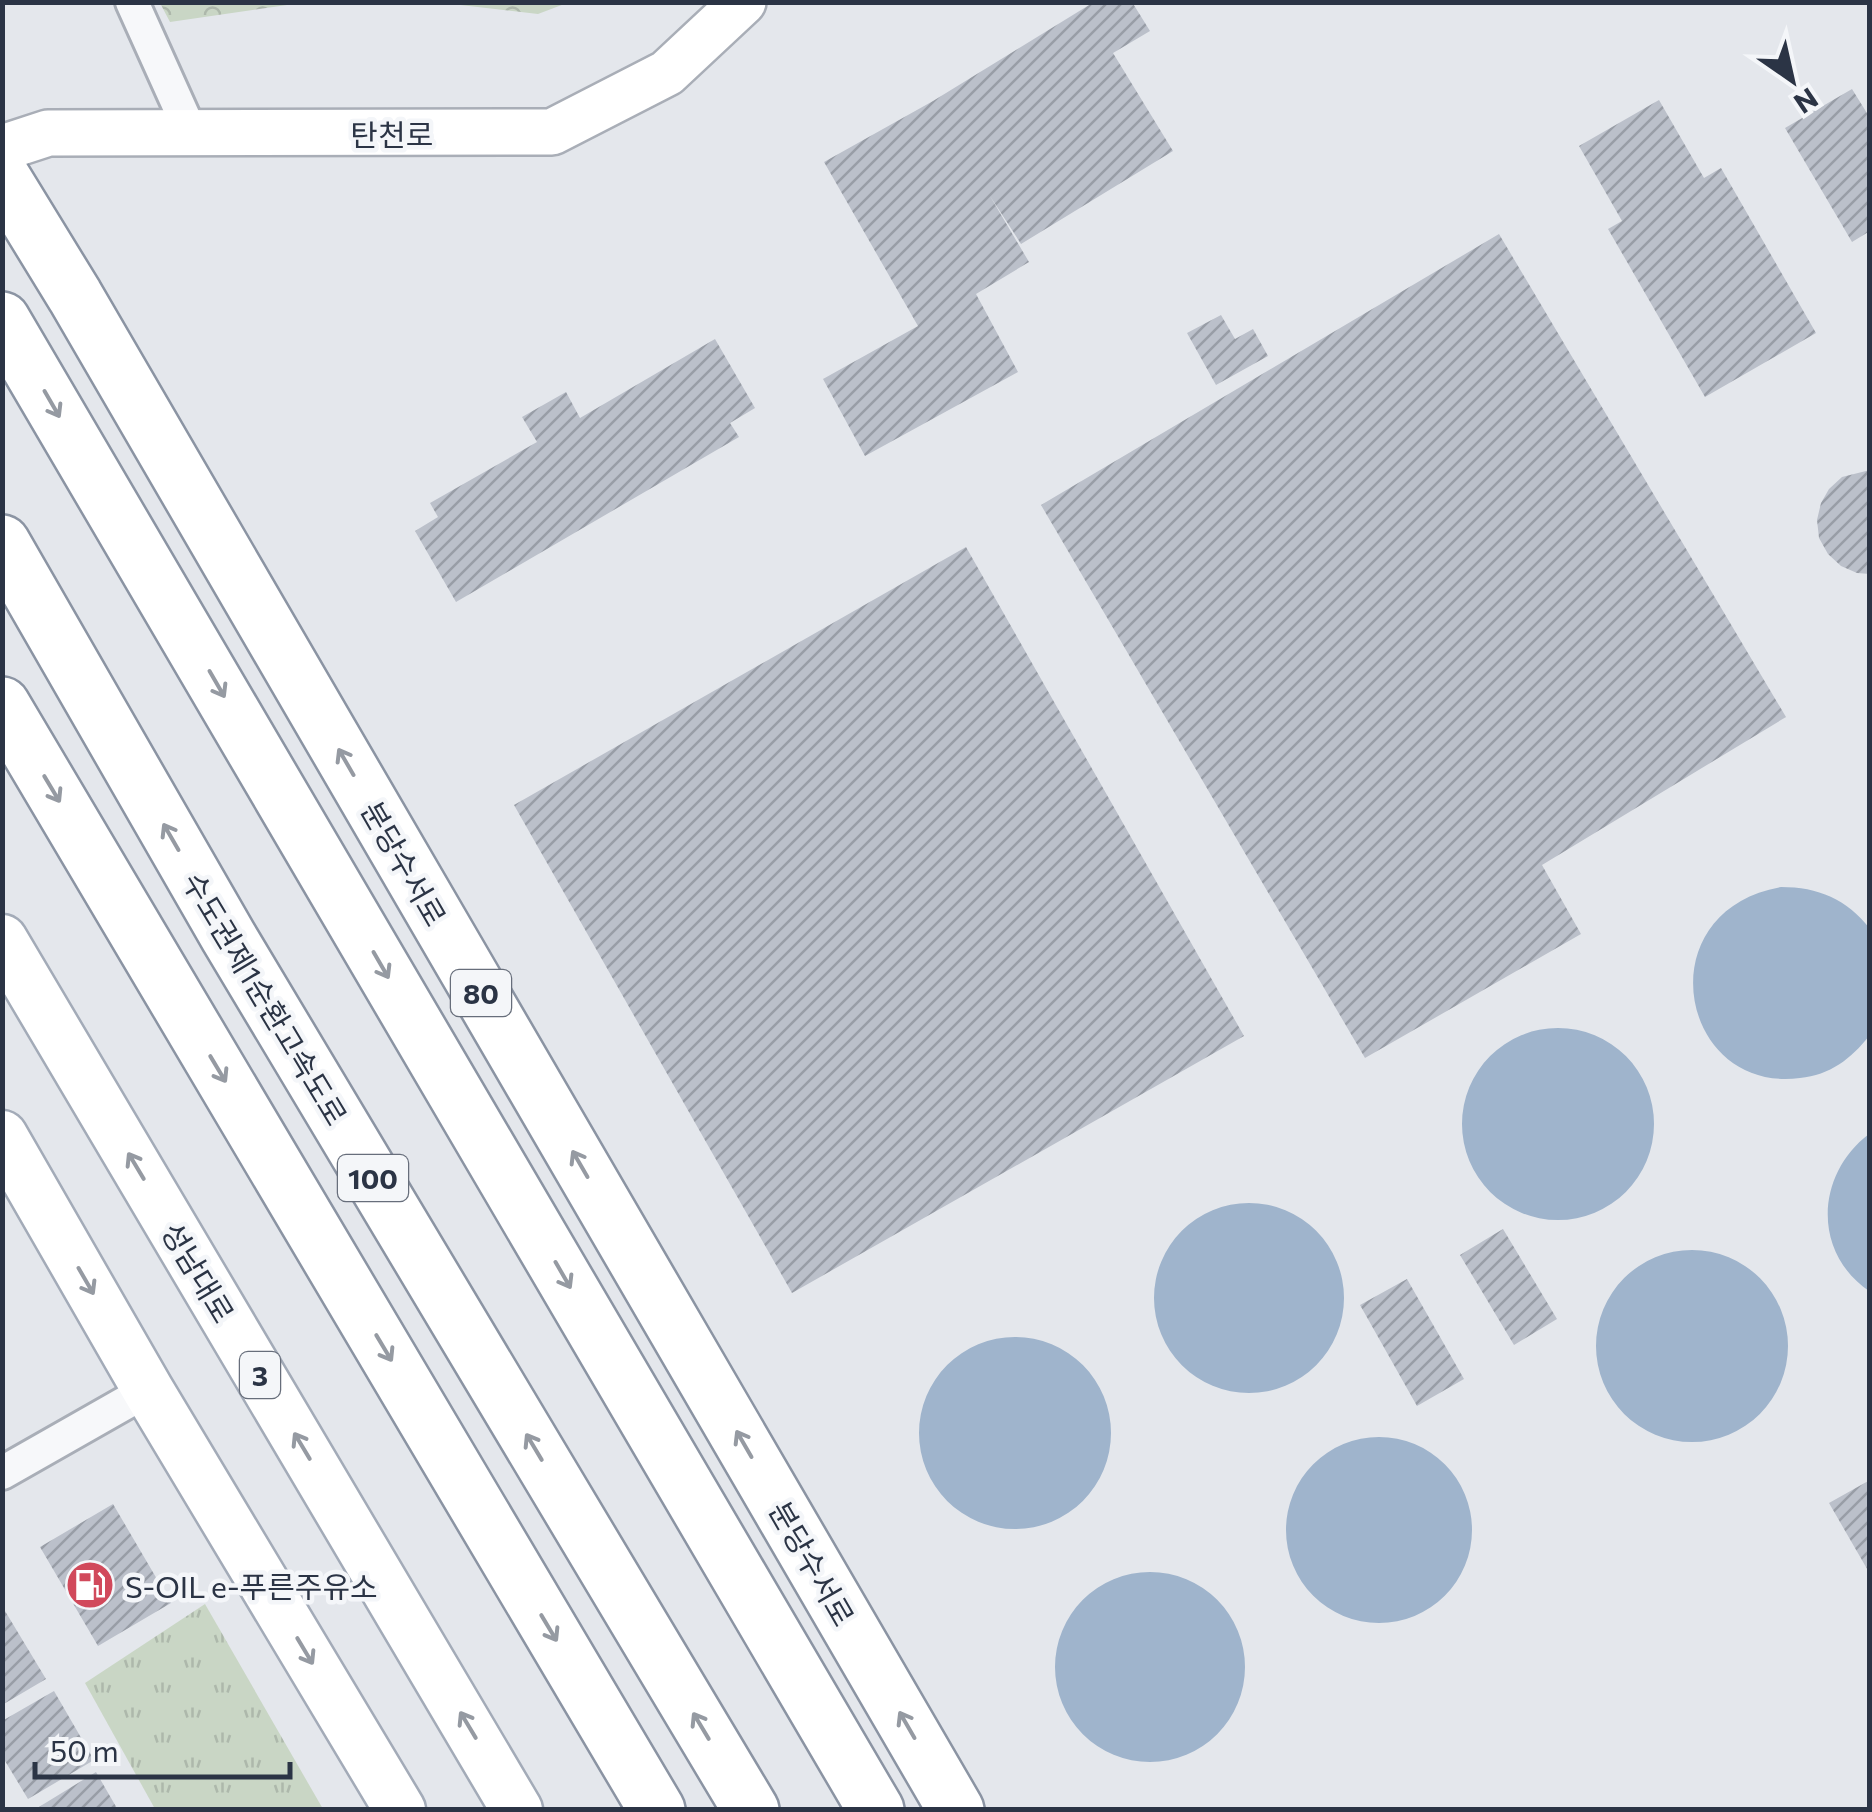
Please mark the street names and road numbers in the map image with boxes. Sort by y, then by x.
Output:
street label: 탄천로 [351,115,433,152]
street label: 분당수서로 [354,794,456,932]
street label: 수도권제1순환고속도로 [176,865,356,1131]
road number: 80 [451,970,511,1016]
road number: 100 [338,1155,408,1201]
street label: 성남대로 [155,1215,243,1329]
road number: 3 [240,1352,280,1398]
street label: 분당수서로 [762,1494,864,1632]

